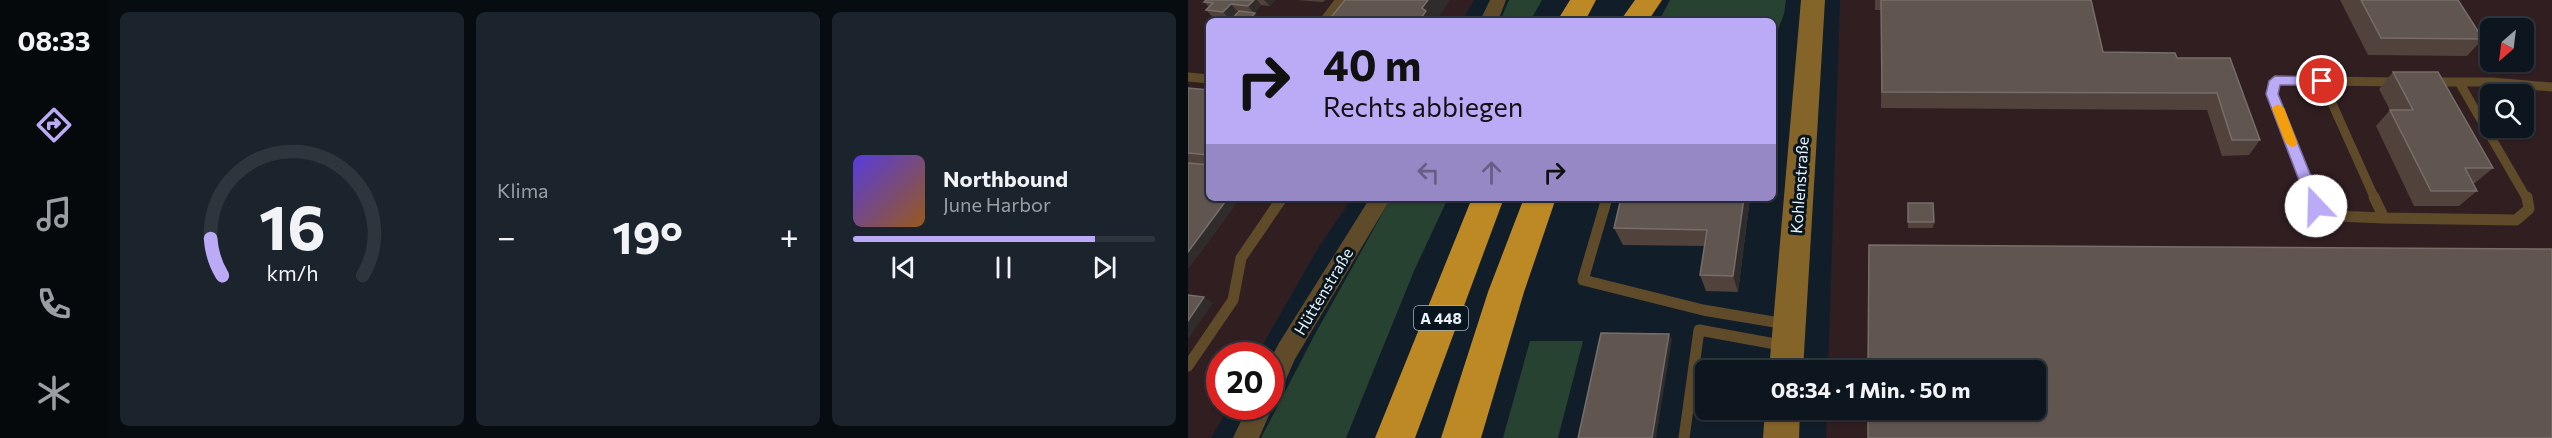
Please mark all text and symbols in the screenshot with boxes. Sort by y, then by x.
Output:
north arrow [2480,18,2534,72]
map controls [2480,18,2534,138]
text: 08:33 [17,24,91,57]
text: 40 m [1323,38,1421,90]
icon: right [1224,42,1302,120]
pin [2296,55,2347,106]
icon: arrive [2305,64,2338,97]
button: search [2480,84,2534,138]
text: Rechts abbiegen [1323,90,1523,123]
icon: directions [33,104,75,146]
street label: Kohlenstraße [1786,136,1812,234]
icon: left [1412,156,1445,189]
icon: ahead [1475,156,1508,189]
icon: right [1538,156,1571,189]
text: Northbound [943,165,1068,192]
position arrow [2284,174,2348,238]
text: Klima [497,178,549,202]
text: 16 [259,187,325,263]
text: June Harbor [943,192,1051,216]
icon: music [33,193,75,235]
text: 19° [612,208,683,263]
text: − [497,215,516,256]
text: + [780,215,799,256]
street label: Hüttenstraße [1290,244,1356,338]
icon: previous [887,251,920,284]
icon: pause [987,251,1020,284]
icon: next [1088,251,1121,284]
text: km/h [266,259,318,285]
icon: phone [33,283,75,325]
road number: A 448 [1414,306,1468,330]
speed limit sign: 20 [1206,342,1284,420]
icon: climate [33,372,75,414]
text: 08:34 · 1 Min. · 50 m [1771,376,1970,403]

